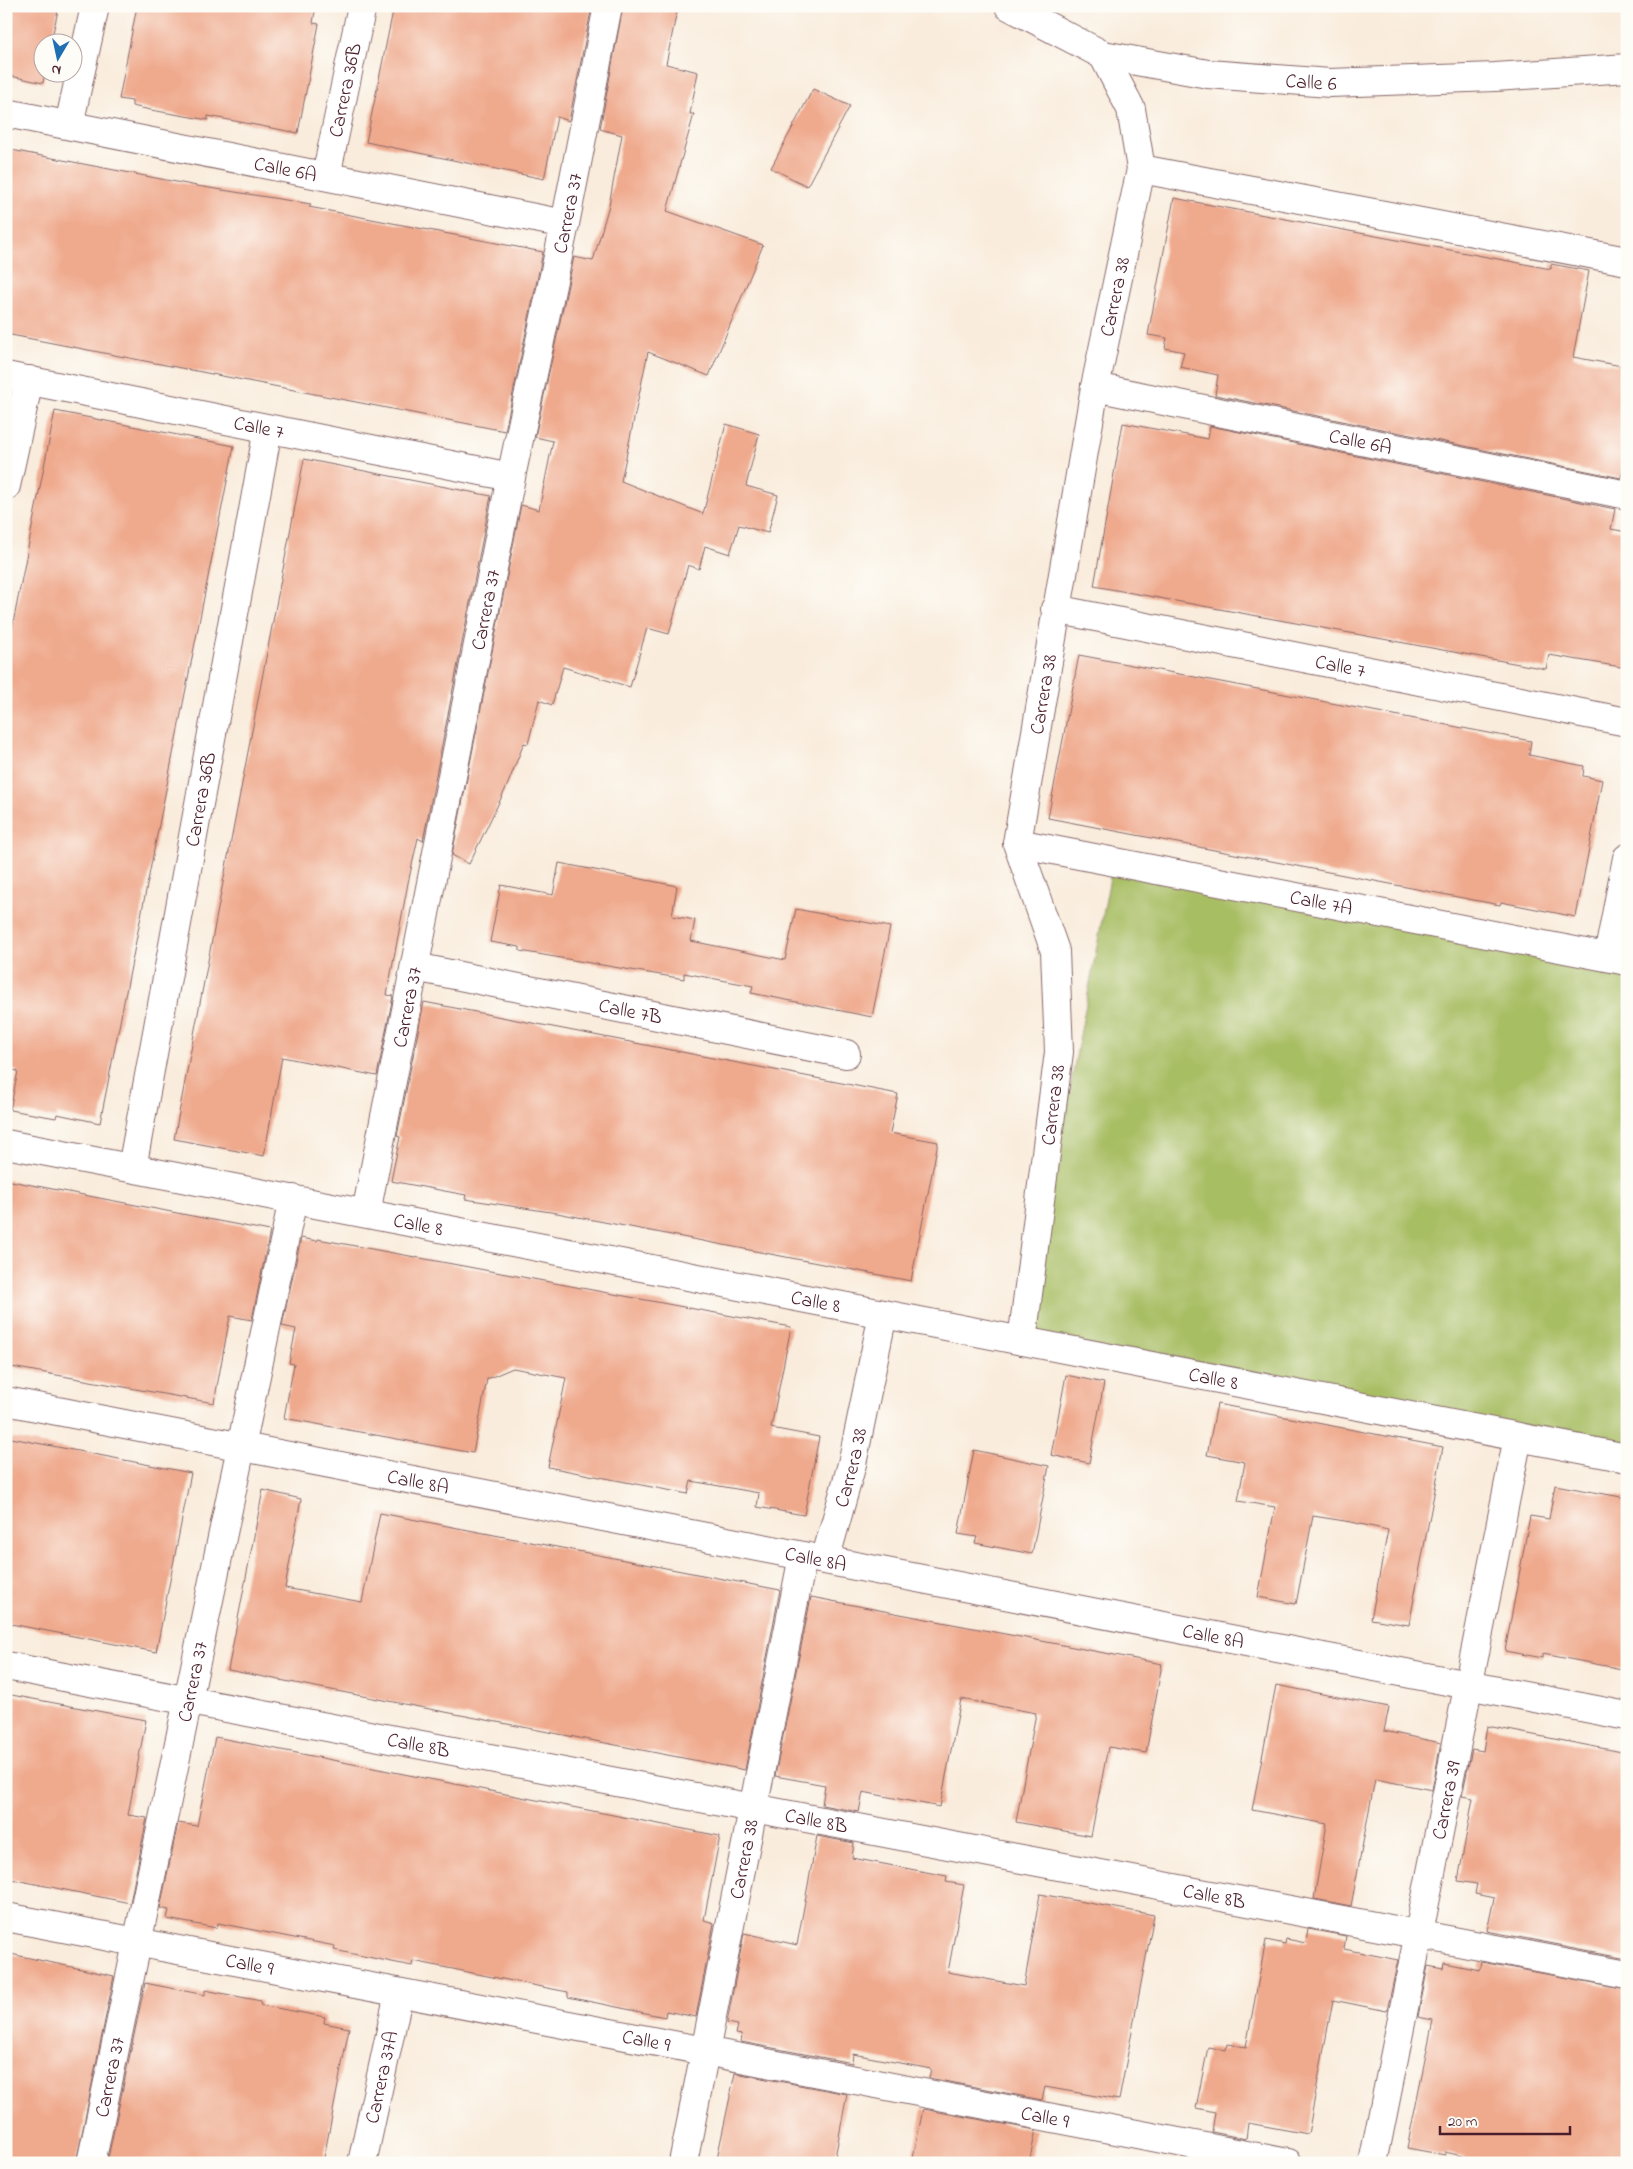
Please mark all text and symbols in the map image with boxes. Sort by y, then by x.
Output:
north arrow [32,32,82,82]
street label: Carrera 36B [323,41,371,140]
text: N [50,58,63,80]
street label: Calle 6 [1284,68,1337,100]
street label: Calle 6A [251,151,319,191]
street label: Carrera 37 [547,171,592,257]
street label: Carrera 38 [1094,254,1139,340]
street label: Calle 7 [231,410,286,448]
street label: Calle 6A [1326,423,1394,464]
street label: Carrera 37 [465,567,509,653]
street label: Calle 7 [1312,649,1368,687]
street label: Carrera 38 [1024,652,1066,737]
street label: Carrera 36B [179,750,225,849]
street label: Calle 7A [1287,884,1355,925]
street label: Carrera 37 [387,965,431,1050]
street label: Calle 7B [596,992,665,1034]
street label: Carrera 38 [1035,1063,1074,1147]
street label: Calle 8 [391,1207,445,1245]
street label: Calle 8 [788,1284,843,1322]
street label: Calle 8 [1186,1361,1240,1399]
street label: Carrera 38 [828,1426,876,1511]
street label: Calle 8A [384,1463,451,1504]
street label: Calle 8A [782,1541,849,1581]
street label: Calle 8A [1180,1618,1246,1658]
street label: Carrera 37 [172,1639,217,1725]
street label: Calle 8B [384,1727,452,1767]
street label: Carrera 39 [1426,1759,1470,1842]
street label: Calle 8B [782,1802,850,1843]
street label: Carrera 38 [723,1817,768,1902]
street label: Calle 8B [1180,1878,1248,1918]
street label: Calle 9 [223,1947,276,1985]
street label: Calle 9 [619,2024,672,2061]
street label: Carrera 37A [359,2029,407,2127]
street label: Carrera 37 [89,2034,134,2120]
street label: Calle 9 [1018,2100,1071,2138]
scale bar [1440,2104,1570,2136]
text: 20 m [1448,2111,1478,2133]

